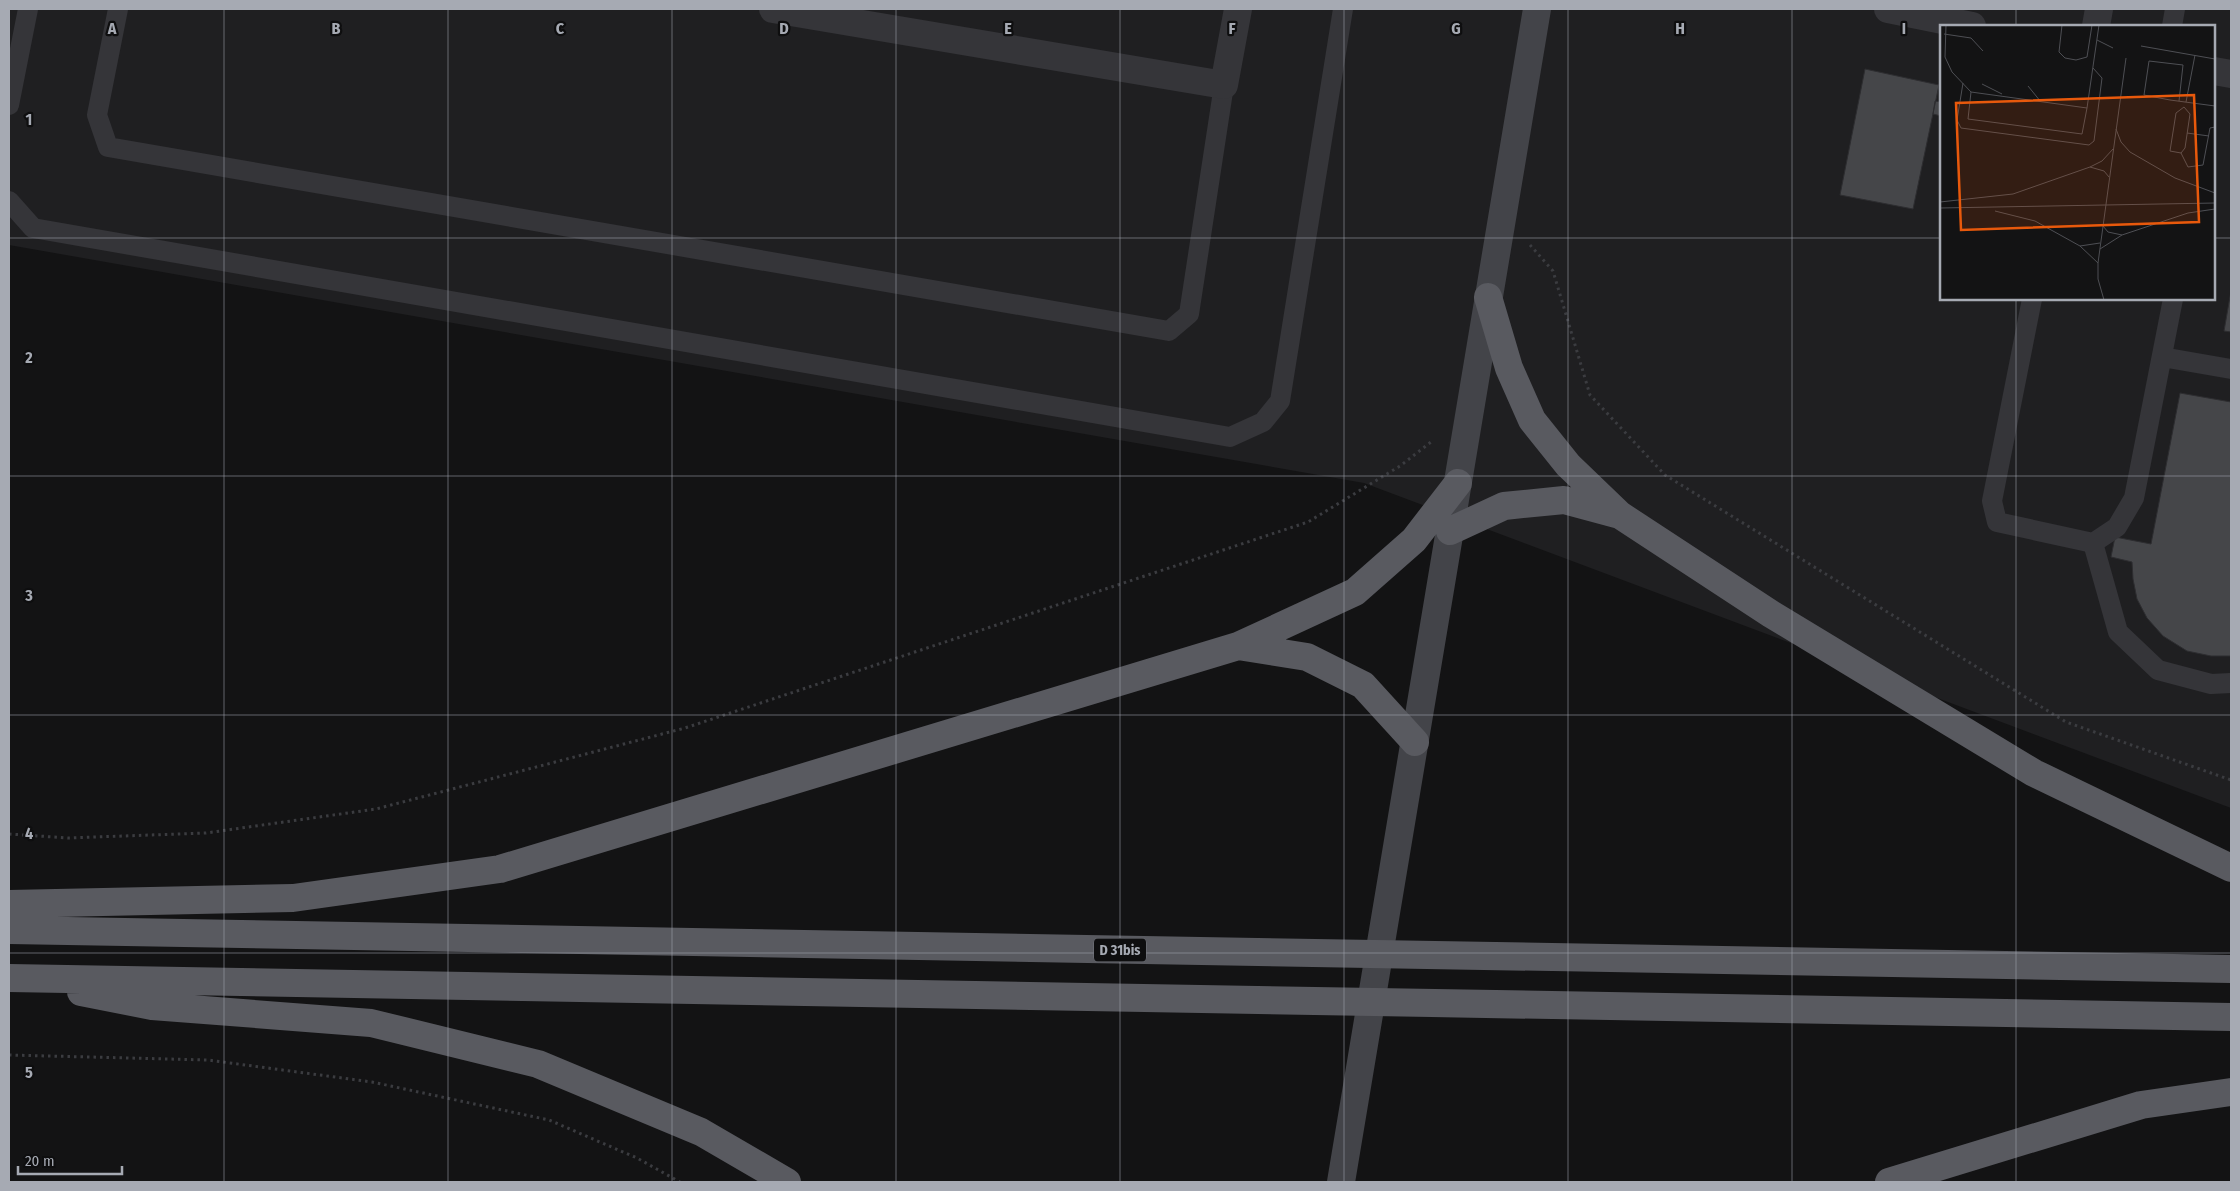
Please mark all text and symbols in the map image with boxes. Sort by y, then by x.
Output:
text: A [107,19,117,38]
text: B [332,19,341,38]
text: C [556,19,565,38]
text: D [779,19,789,38]
text: E [1004,19,1012,38]
text: F [1228,19,1236,38]
text: G [1451,19,1461,38]
text: H [1675,19,1685,38]
text: I [1902,19,1906,38]
inset map [1940,25,2215,300]
text: 1 [26,110,32,129]
text: 2 [24,348,33,367]
text: 3 [24,586,33,605]
text: 4 [25,824,33,843]
road number: D 31bis [1094,938,1146,962]
text: 5 [25,1063,33,1082]
scale bar [18,1144,121,1176]
text: 20 m [25,1152,55,1170]

